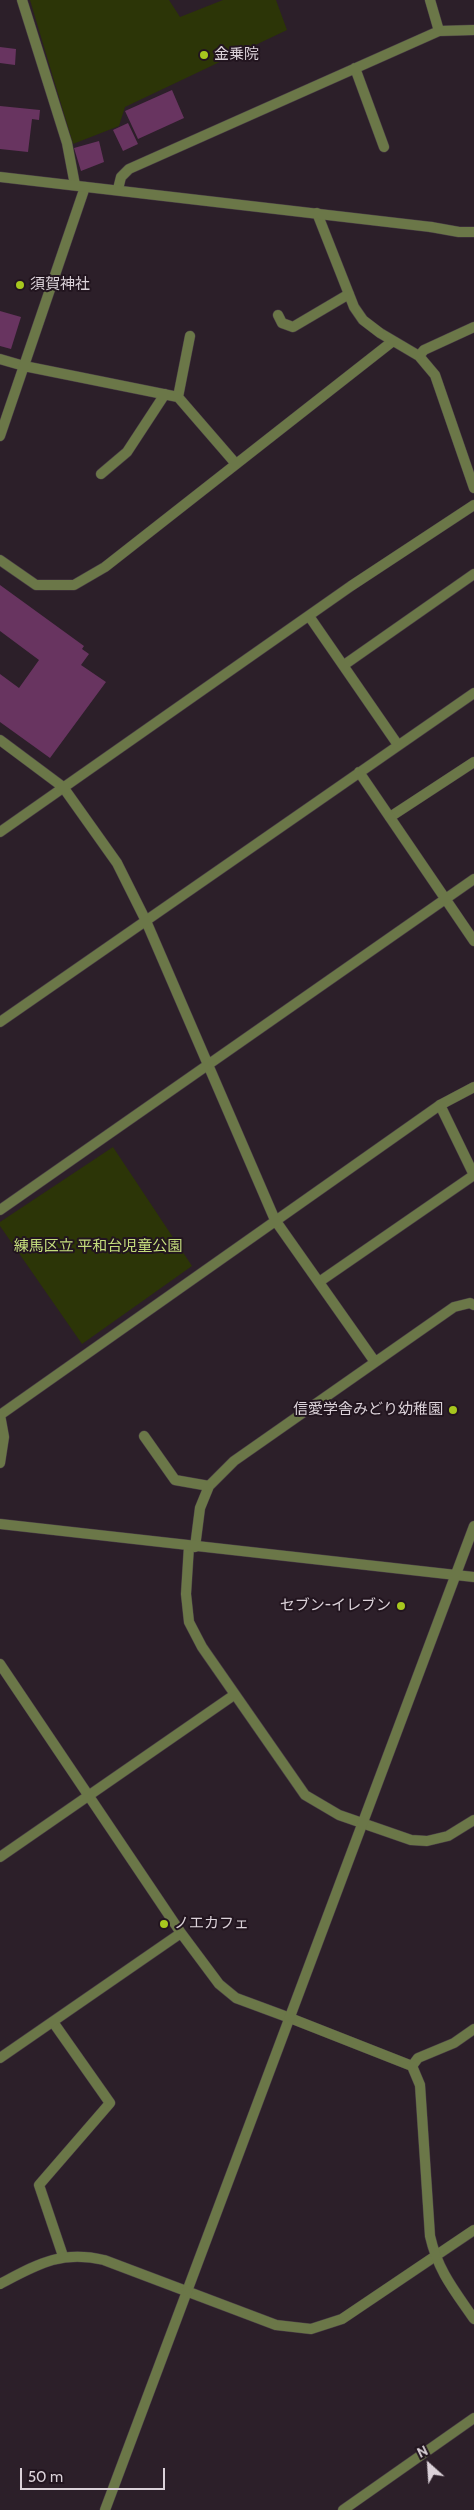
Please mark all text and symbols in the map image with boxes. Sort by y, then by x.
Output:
place label: 金乗院 [214,46,259,64]
marker: 金乗院 [198,49,210,61]
place label: 須賀神社 [30,276,90,294]
marker: 須賀神社 [14,279,26,291]
park label: 練馬区立 平和台児童公園 [14,1238,182,1256]
place label: 信愛学舎みどり幼稚園 [293,1401,443,1419]
marker: 信愛学舎みどり幼稚園 [447,1404,459,1416]
place label: セブン-イレブン [280,1597,391,1615]
marker: セブン-イレブン [395,1600,407,1612]
place label: ノエカフェ [174,1915,249,1933]
marker: ノエカフェ [158,1918,170,1930]
north arrow [404,2440,454,2490]
text: N [414,2441,431,2462]
scale bar [22,2458,168,2490]
text: 50 m [28,2468,63,2486]

